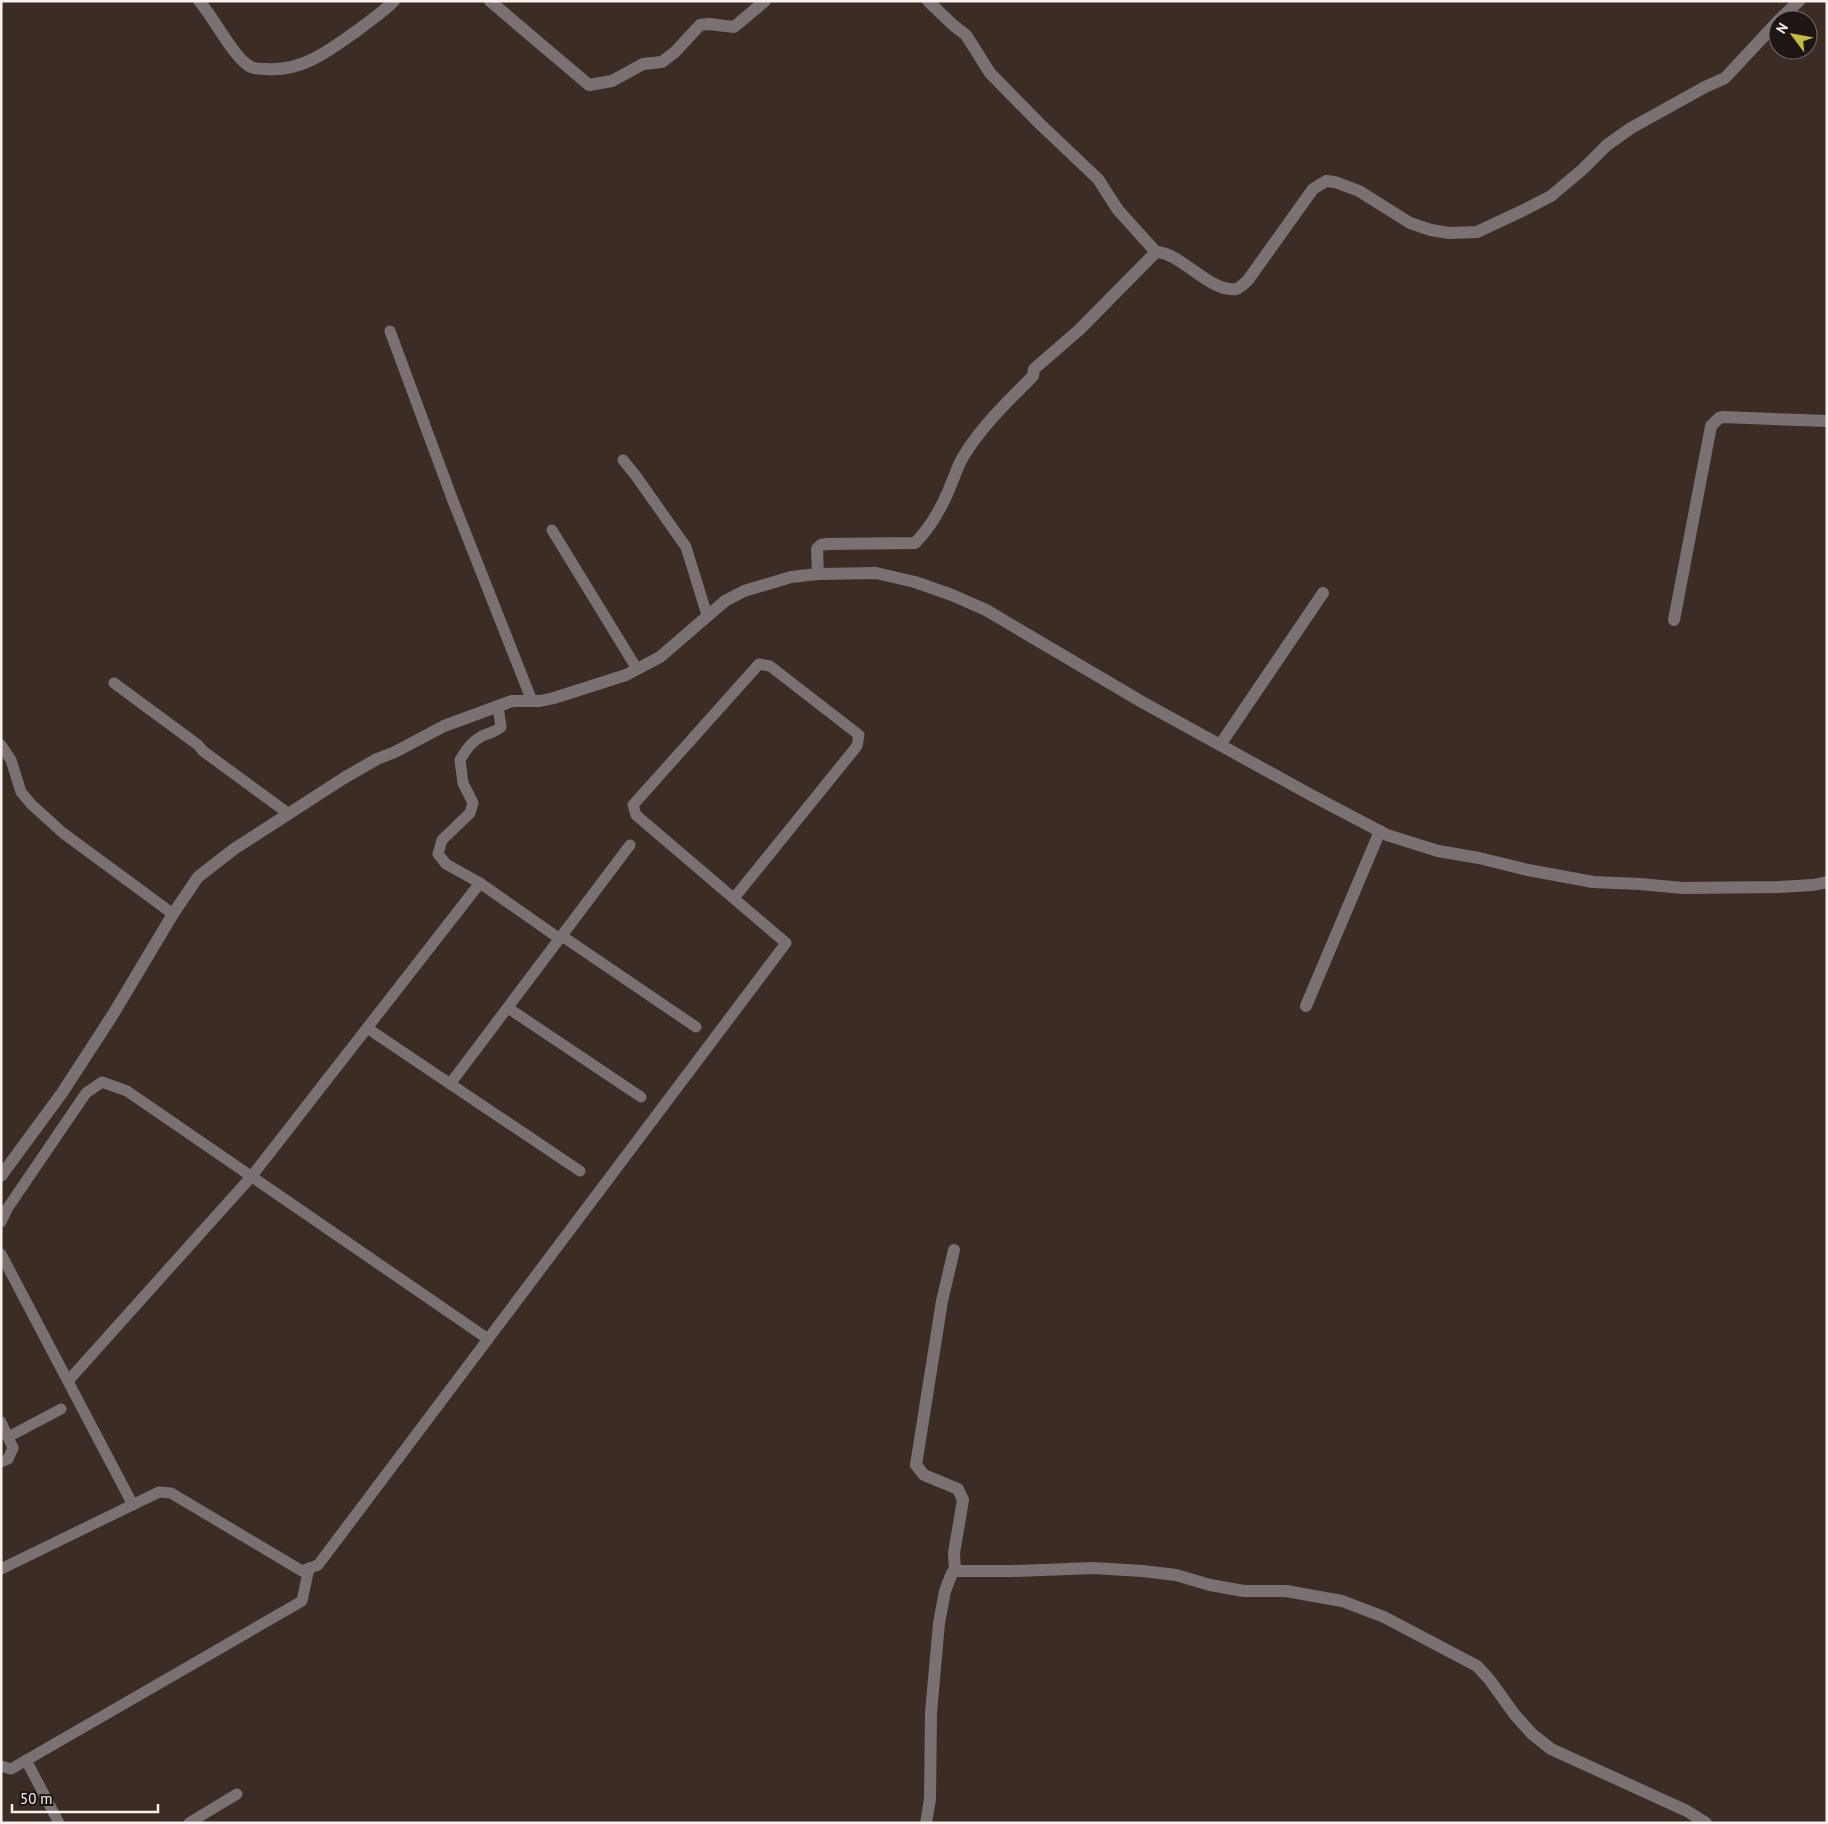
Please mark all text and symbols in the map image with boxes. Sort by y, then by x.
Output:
north arrow [1768,10,1818,60]
text: N [1772,19,1792,37]
scale bar [12,1782,159,1814]
text: 50 m [20,1789,53,1808]

